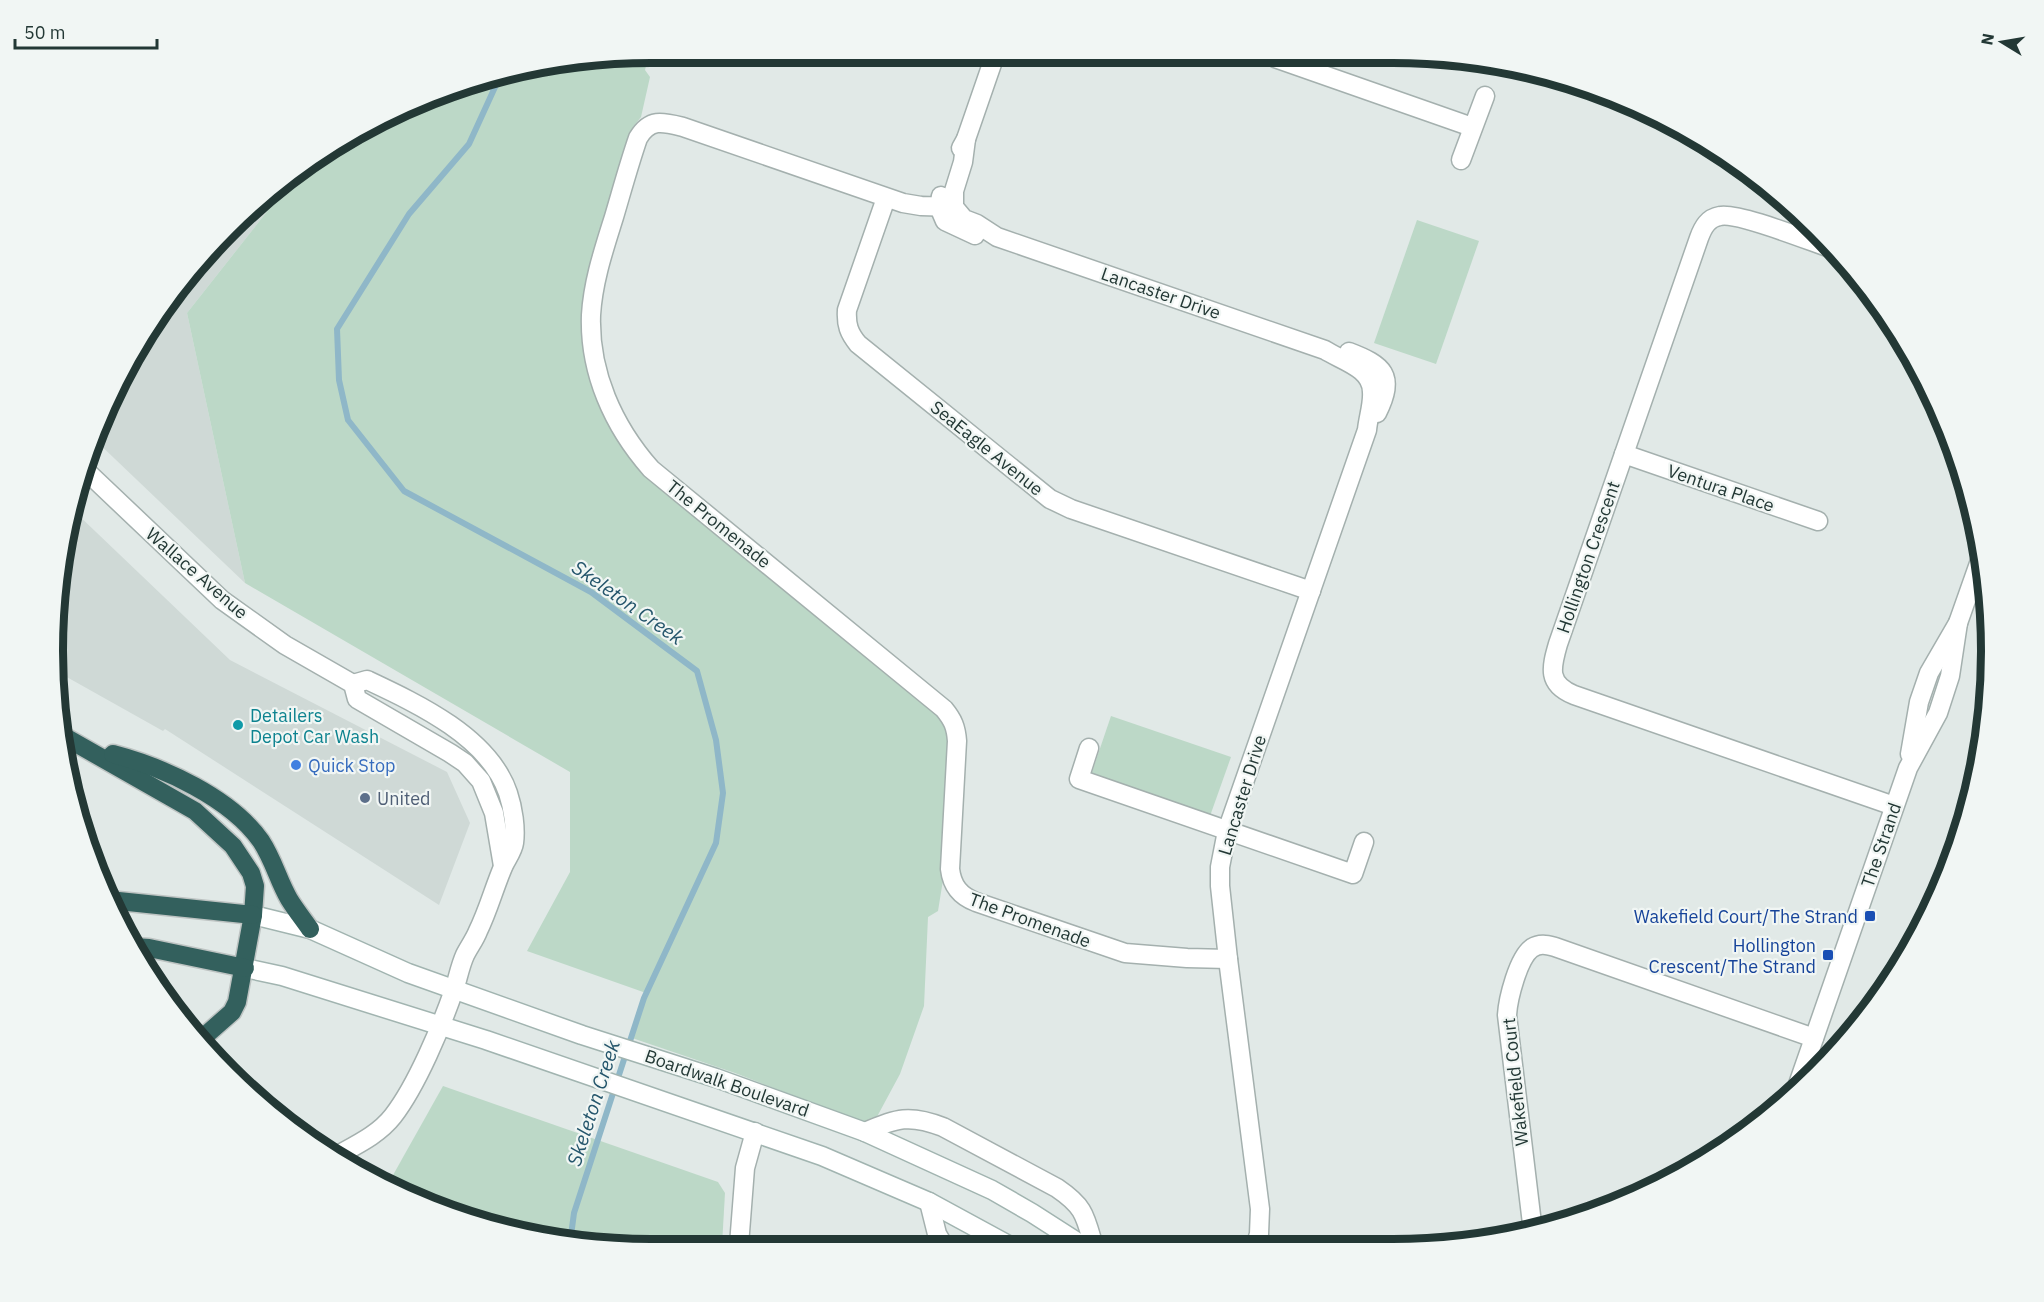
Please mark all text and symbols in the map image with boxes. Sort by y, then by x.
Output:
scale bar [15,12,158,50]
north arrow [1972,12,2032,72]
text: 50 m [24,21,66,44]
text: N [1976,32,1998,47]
street label: Lancaster Drive [1098,262,1224,324]
street label: SeaEagle Avenue [926,395,1048,501]
street label: Ventura Place [1664,459,1778,517]
street label: The Promenade [662,475,776,573]
street label: Hollington Crescent [1551,478,1625,636]
street label: Wallace Avenue [141,522,253,624]
water label: Skeleton Creek [567,553,690,651]
place label: Detailers Depot Car Wash [250,704,379,748]
marker: Detailers Depot Car Wash [231,718,245,732]
street label: Lancaster Drive [1213,732,1271,858]
place label: Quick Stop [308,754,395,777]
marker: Quick Stop [289,758,303,772]
place label: United [377,787,431,810]
marker: United [358,791,372,805]
street label: The Strand [1856,800,1906,890]
street label: The Promenade [966,887,1094,953]
place label: Wakefield Court/The Strand [1634,905,1858,928]
marker: Wakefield Court/The Strand [1863,909,1877,923]
place label: Hollington Crescent/The Strand [1649,934,1816,978]
marker: Hollington Crescent/The Strand [1821,948,1835,962]
street label: Wakefield Court [1497,1017,1533,1147]
water label: Skeleton Creek [560,1036,626,1169]
street label: Boardwalk Boulevard [642,1044,812,1122]

